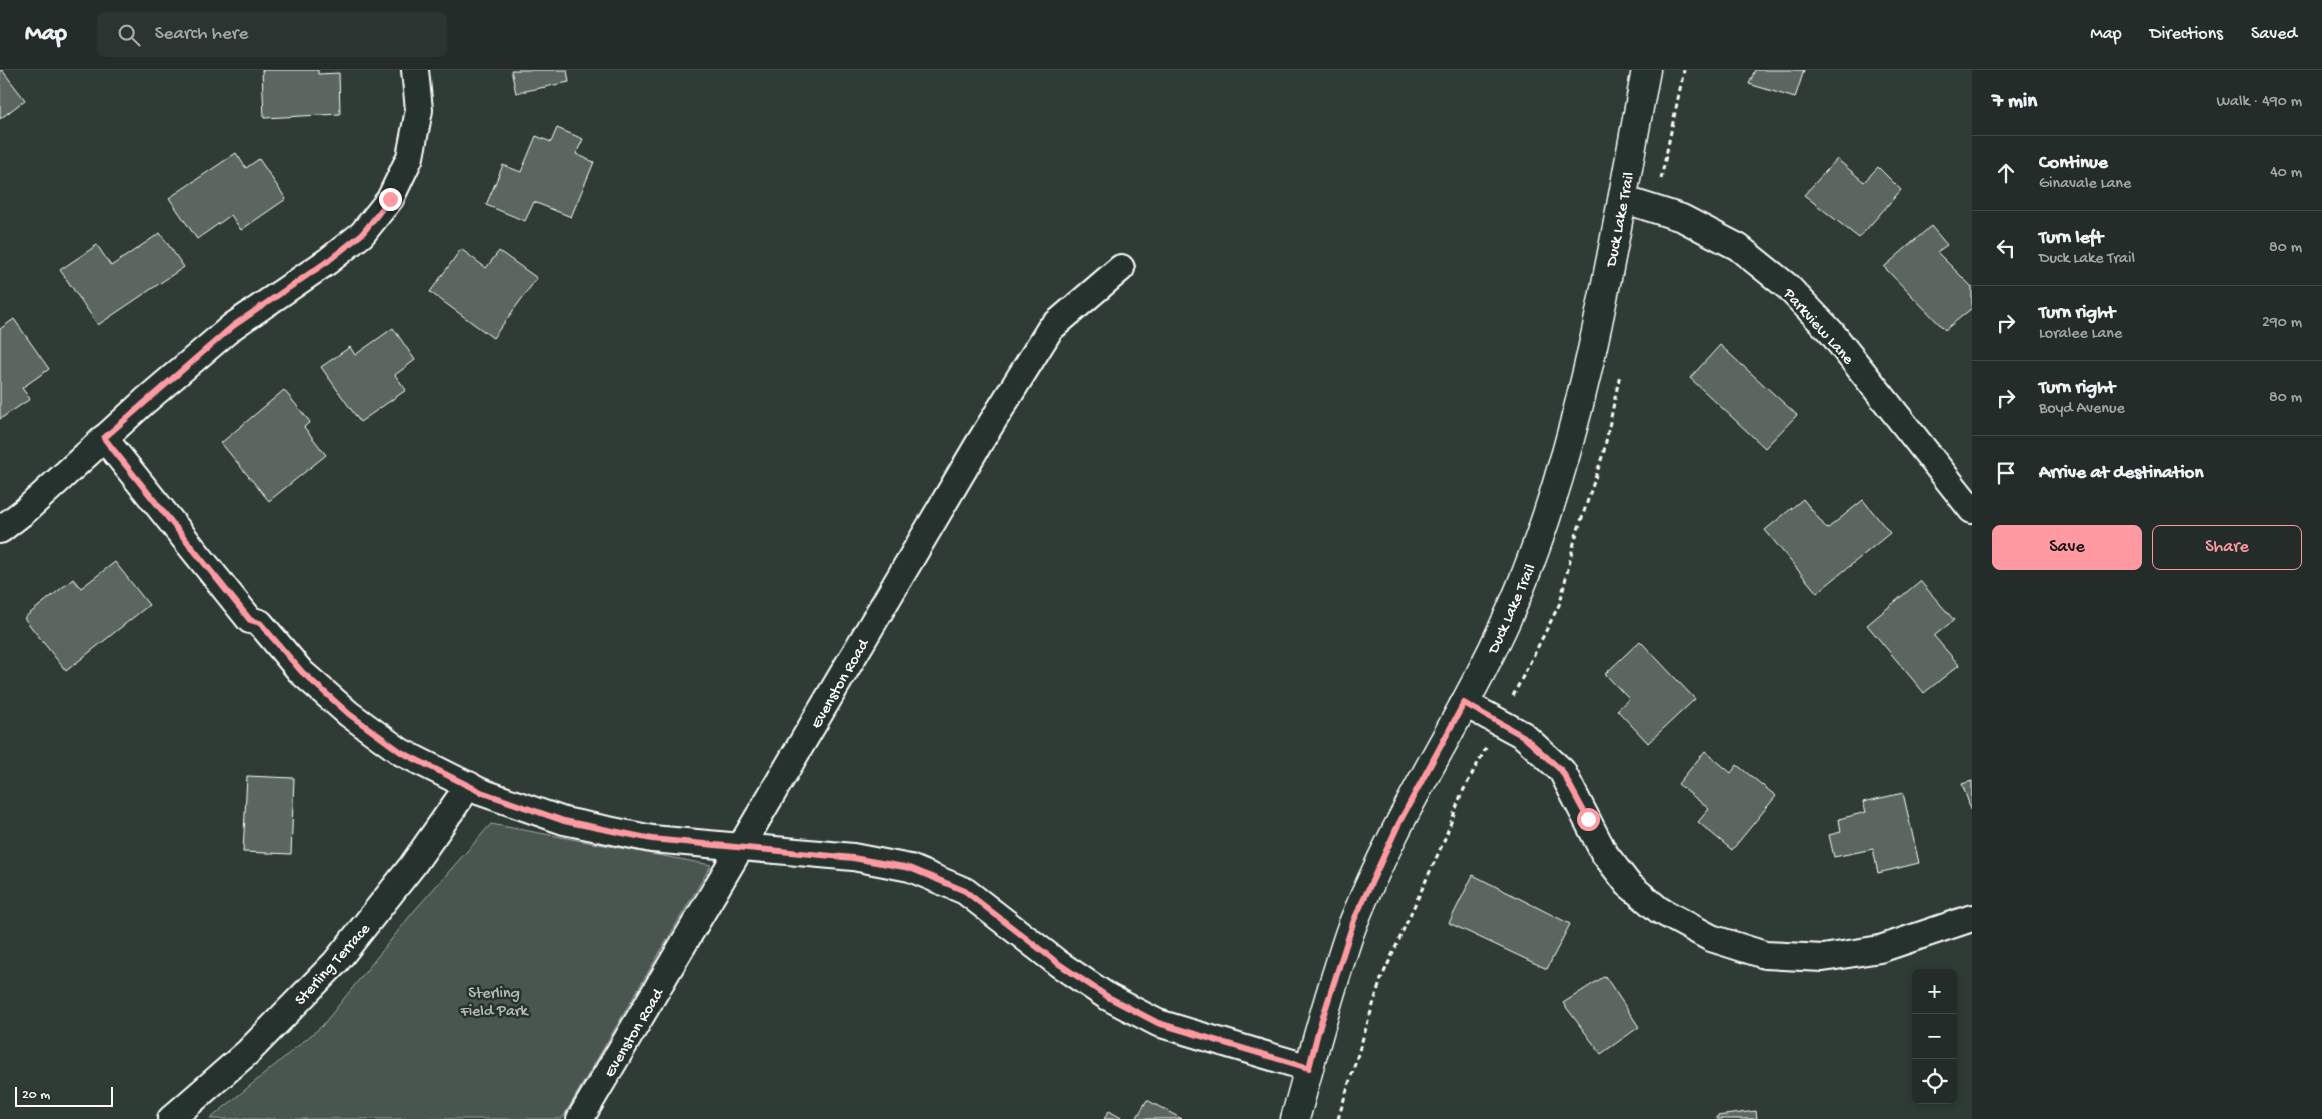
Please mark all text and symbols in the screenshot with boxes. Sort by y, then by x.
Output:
search box [97,12,447,57]
text: Map [25,20,67,49]
icon: search [115,21,143,49]
text: Search here [155,23,248,46]
text: Map [2090,24,2122,45]
text: Directions [2150,24,2223,45]
text: Saved [2251,24,2297,45]
text: 7 min [1992,90,2037,115]
text: Walk · 490 m [2216,93,2302,112]
text: Continue [2039,152,2108,175]
icon: ahead [1992,159,2020,187]
text: 40 m [2270,164,2302,183]
street label: Duck Lake Trail [1603,171,1640,270]
text: Ginavale Lane [2039,175,2131,194]
route end [379,188,402,211]
text: Turn left [2039,227,2103,250]
icon: left [1992,234,2020,262]
text: 80 m [2269,239,2302,258]
text: Duck Lake Trail [2039,250,2135,269]
street label: Parkview Lane [1778,285,1857,370]
text: Turn right [2039,302,2115,325]
icon: right [1992,309,2020,337]
text: 290 m [2262,314,2302,333]
text: Loralee Lane [2039,325,2122,344]
text: Turn right [2039,377,2115,400]
icon: right [1992,384,2020,412]
text: 80 m [2269,389,2302,408]
text: Boyd Avenue [2039,400,2125,419]
icon: arrive [1992,459,2020,487]
text: Arrive at destination [2039,462,2203,485]
button: Save [1992,525,2142,570]
button: Share [2152,525,2302,570]
street label: Duck Lake Trail [1485,562,1541,658]
street label: Evenston Road [808,635,875,733]
route start [1577,808,1600,831]
street label: Sterling Terrace [292,920,376,1010]
map controls [1912,969,1957,1104]
button: + [1912,969,1957,1014]
park label: Sterling Field Park [459,985,529,1022]
street label: Evenston Road [601,985,670,1082]
button: − [1912,1014,1957,1059]
button: locate [1912,1059,1957,1104]
scale bar [15,1084,112,1107]
text: 20 m [22,1087,50,1104]

